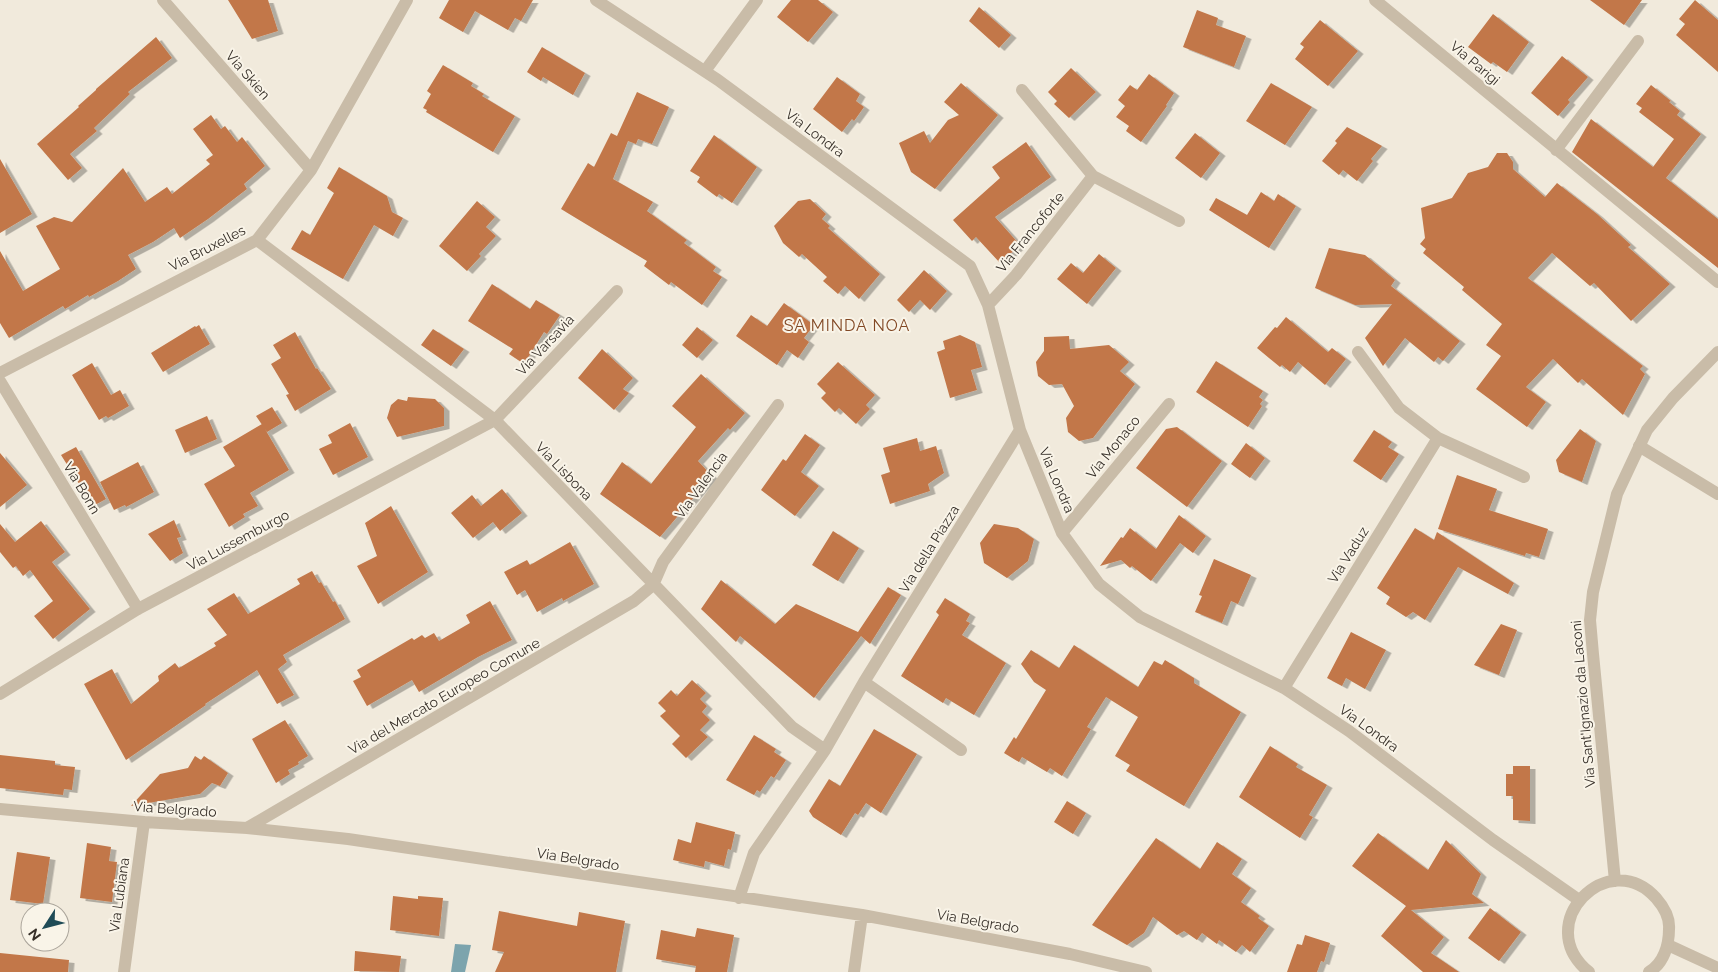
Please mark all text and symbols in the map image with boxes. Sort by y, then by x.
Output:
street label: Via Parigi [1447,38,1503,88]
street label: Via Skien [223,47,273,103]
street label: Via Londra [782,106,848,160]
street label: Via Francoforte [993,189,1067,275]
street label: Via Bruxelles [166,222,248,274]
street label: Via Varsavia [513,311,577,379]
district label: SA MINDA NOA [784,316,910,335]
street label: Via Monaco [1083,412,1143,482]
street label: Via Lisbona [532,439,596,503]
street label: Via Londra [1036,445,1078,515]
street label: Via Valencia [672,449,730,521]
street label: Via Bonn [60,459,104,517]
street label: Via della Piazza [896,502,962,596]
street label: Via Lussemburgo [184,506,292,574]
street label: Via Vaduz [1324,524,1372,586]
street label: Via Sant'Ignazio da Laconi [1568,620,1598,788]
street label: Via del Mercato Europeo Comune [345,634,543,758]
street label: Via Londra [1336,701,1402,755]
street label: Via Belgrado [133,798,217,820]
street label: Via Belgrado [536,845,620,873]
street label: Via Lubiana [106,857,132,933]
north arrow [20,902,70,952]
street label: Via Belgrado [936,906,1020,936]
text: N [25,926,44,944]

